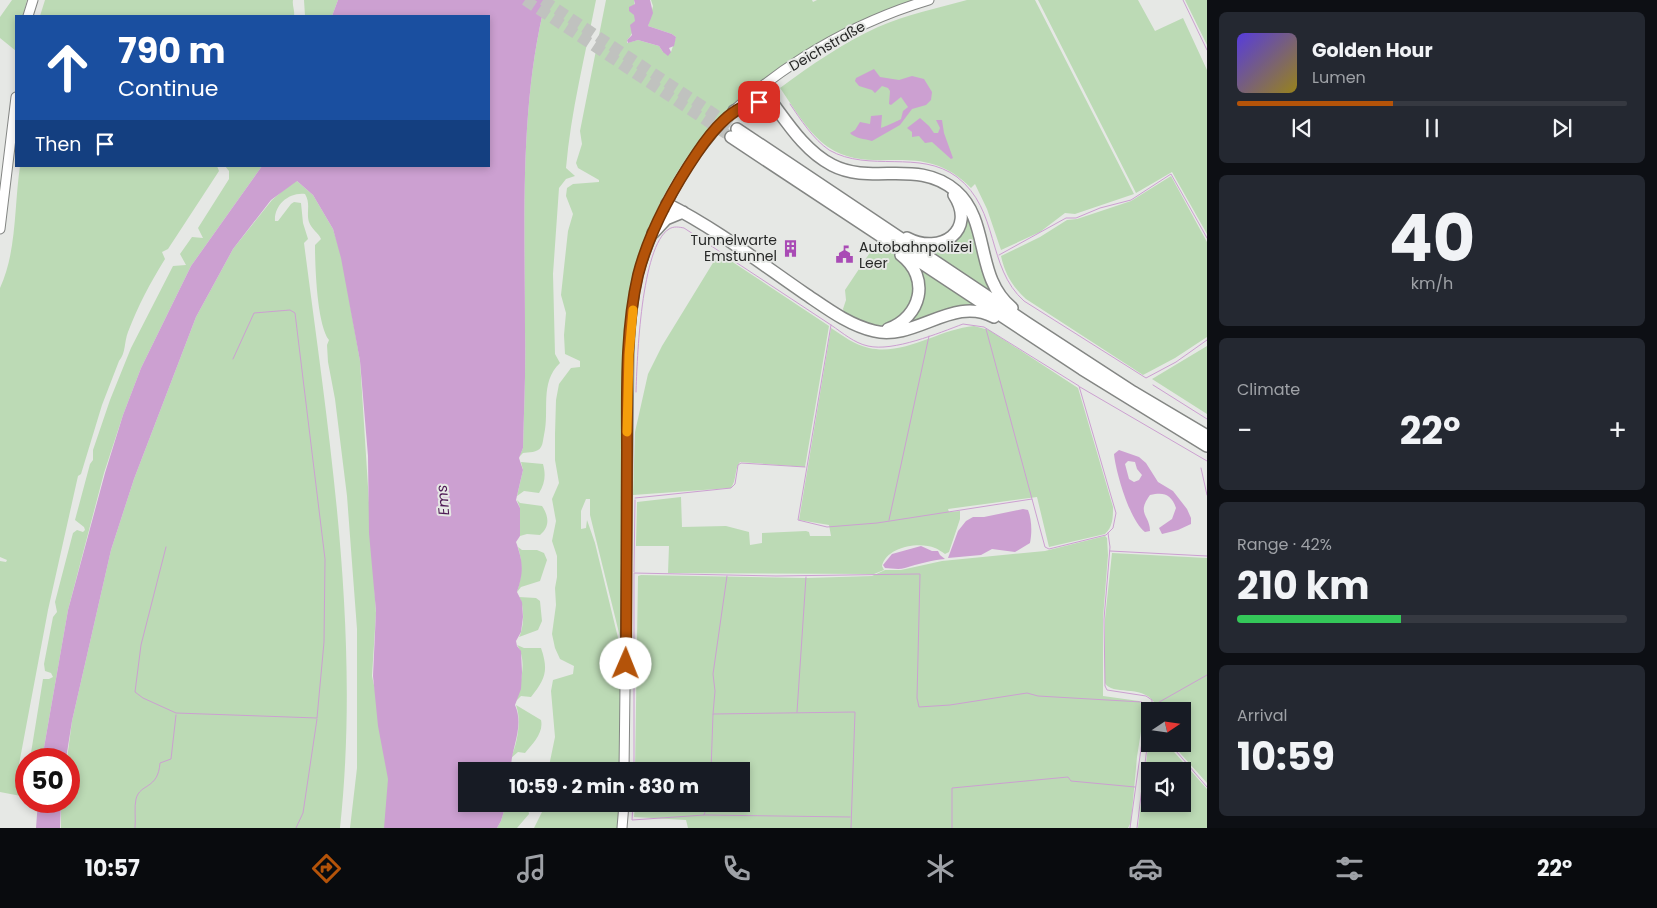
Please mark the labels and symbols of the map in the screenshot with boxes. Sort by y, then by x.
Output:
street label: Deichstraße [785,16,869,76]
pin [738,81,780,123]
place label: Tunnelwarte Emstunnel [690,230,777,266]
place label: Autobahnpolizei Leer [859,237,972,273]
building icon: Tunnelwarte Emstunnel [781,238,801,258]
public building icon: Autobahnpolizei Leer [835,245,855,265]
water label: Ems [431,484,454,516]
position arrow [599,637,651,689]
north arrow [1141,702,1191,752]
speed limit sign: 50 [15,748,80,813]

